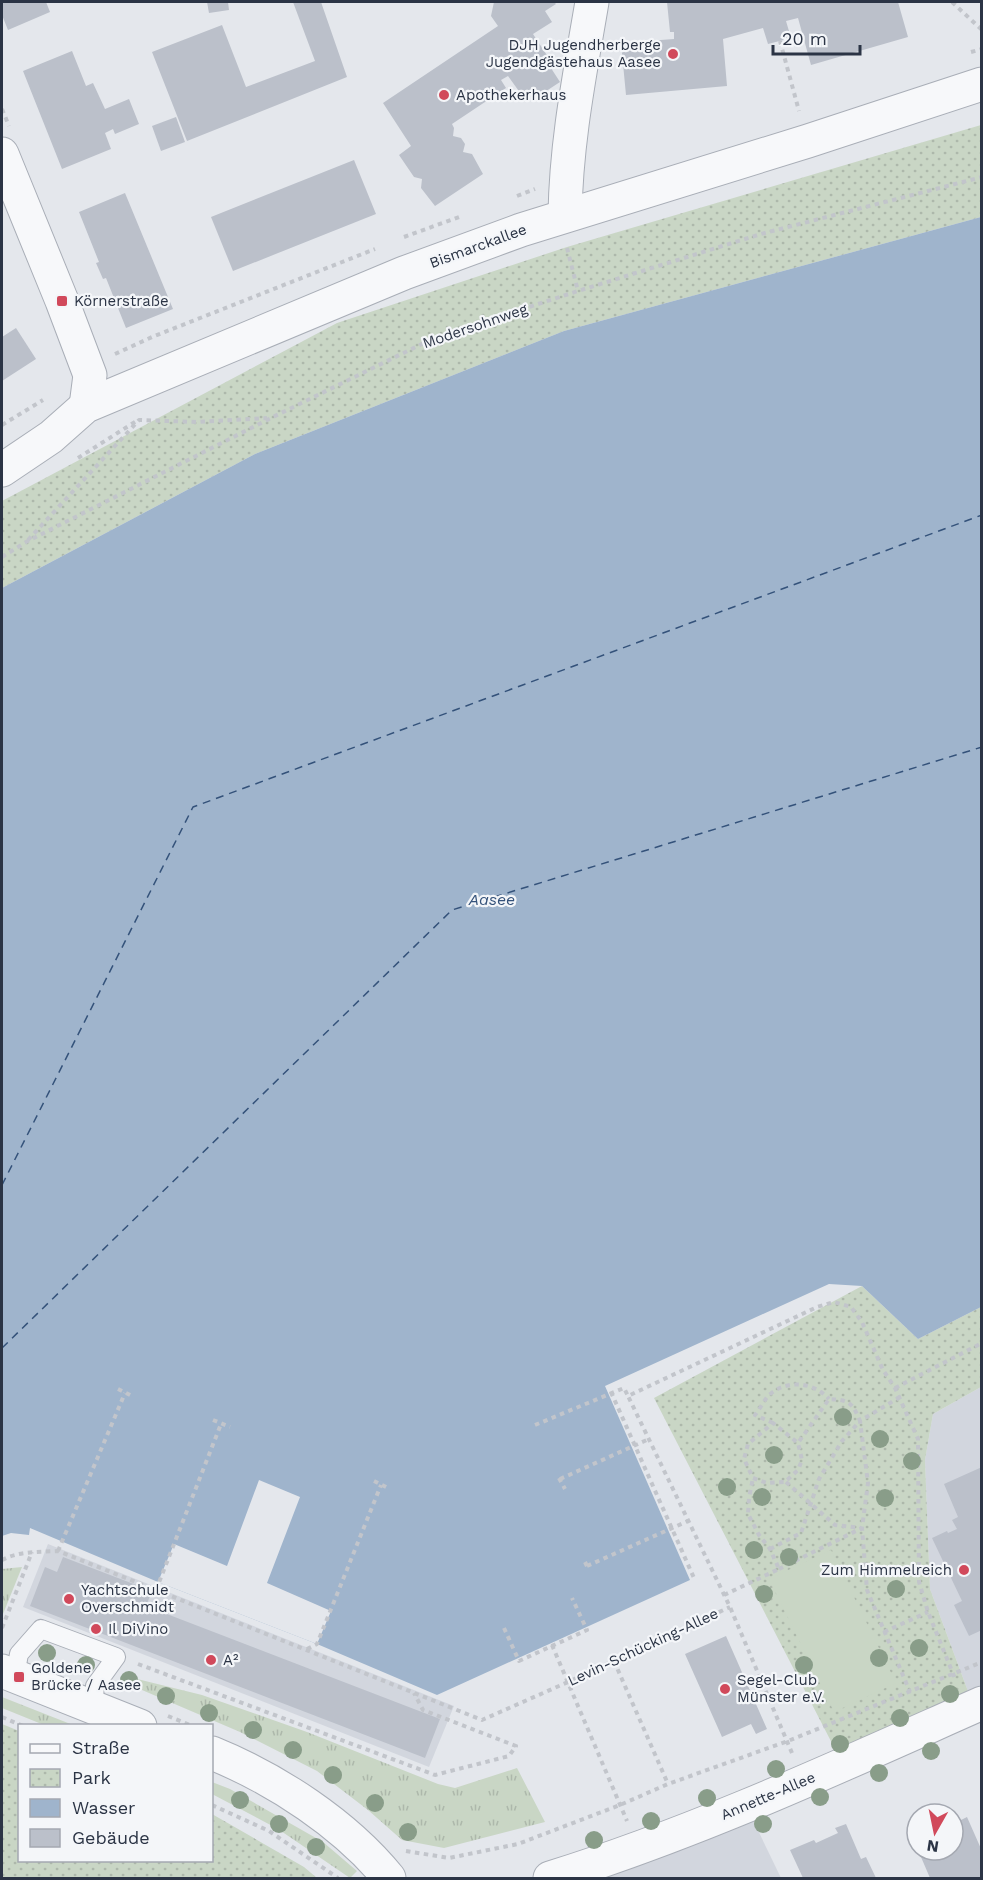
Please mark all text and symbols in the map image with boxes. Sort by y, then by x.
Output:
scale bar [773,18,860,56]
text: 20 m [782,28,827,49]
place label: DJH Jugendherberge Jugendgästehaus Aasee [486,36,661,71]
marker: DJH Jugendherberge Jugendgästehaus Aasee [666,47,680,61]
place label: Apothekerhaus [456,86,566,104]
marker: Apothekerhaus [437,88,451,102]
street label: Bismarckallee [427,220,529,272]
place label: Körnerstraße [74,292,169,310]
marker: Körnerstraße [55,294,69,308]
street label: Modersohnweg [420,300,530,352]
water label: Aasee [468,890,515,909]
place label: Zum Himmelreich [821,1561,952,1579]
marker: Zum Himmelreich [957,1563,971,1577]
place label: Yachtschule Overschmidt [81,1581,175,1616]
marker: Yachtschule Overschmidt [62,1592,76,1606]
street label: Levin-Schücking-Allee [565,1604,721,1690]
place label: Il DiVino [108,1620,168,1638]
marker: Il DiVino [89,1622,103,1636]
place label: A² [223,1651,239,1669]
marker: A² [204,1653,218,1667]
place label: Goldene Brücke / Aasee [31,1659,141,1694]
marker: Goldene Brücke / Aasee [12,1670,26,1684]
place label: Segel-Club Münster e.V. [737,1671,825,1706]
marker: Segel-Club Münster e.V. [718,1682,732,1696]
legend [18,1724,213,1862]
text: Straße [72,1737,130,1758]
text: Park [72,1767,111,1788]
street label: Annette-Allee [718,1768,818,1824]
text: Wasser [72,1797,135,1818]
north arrow [905,1802,965,1862]
text: Gebäude [72,1827,150,1848]
text: N [925,1836,940,1857]

